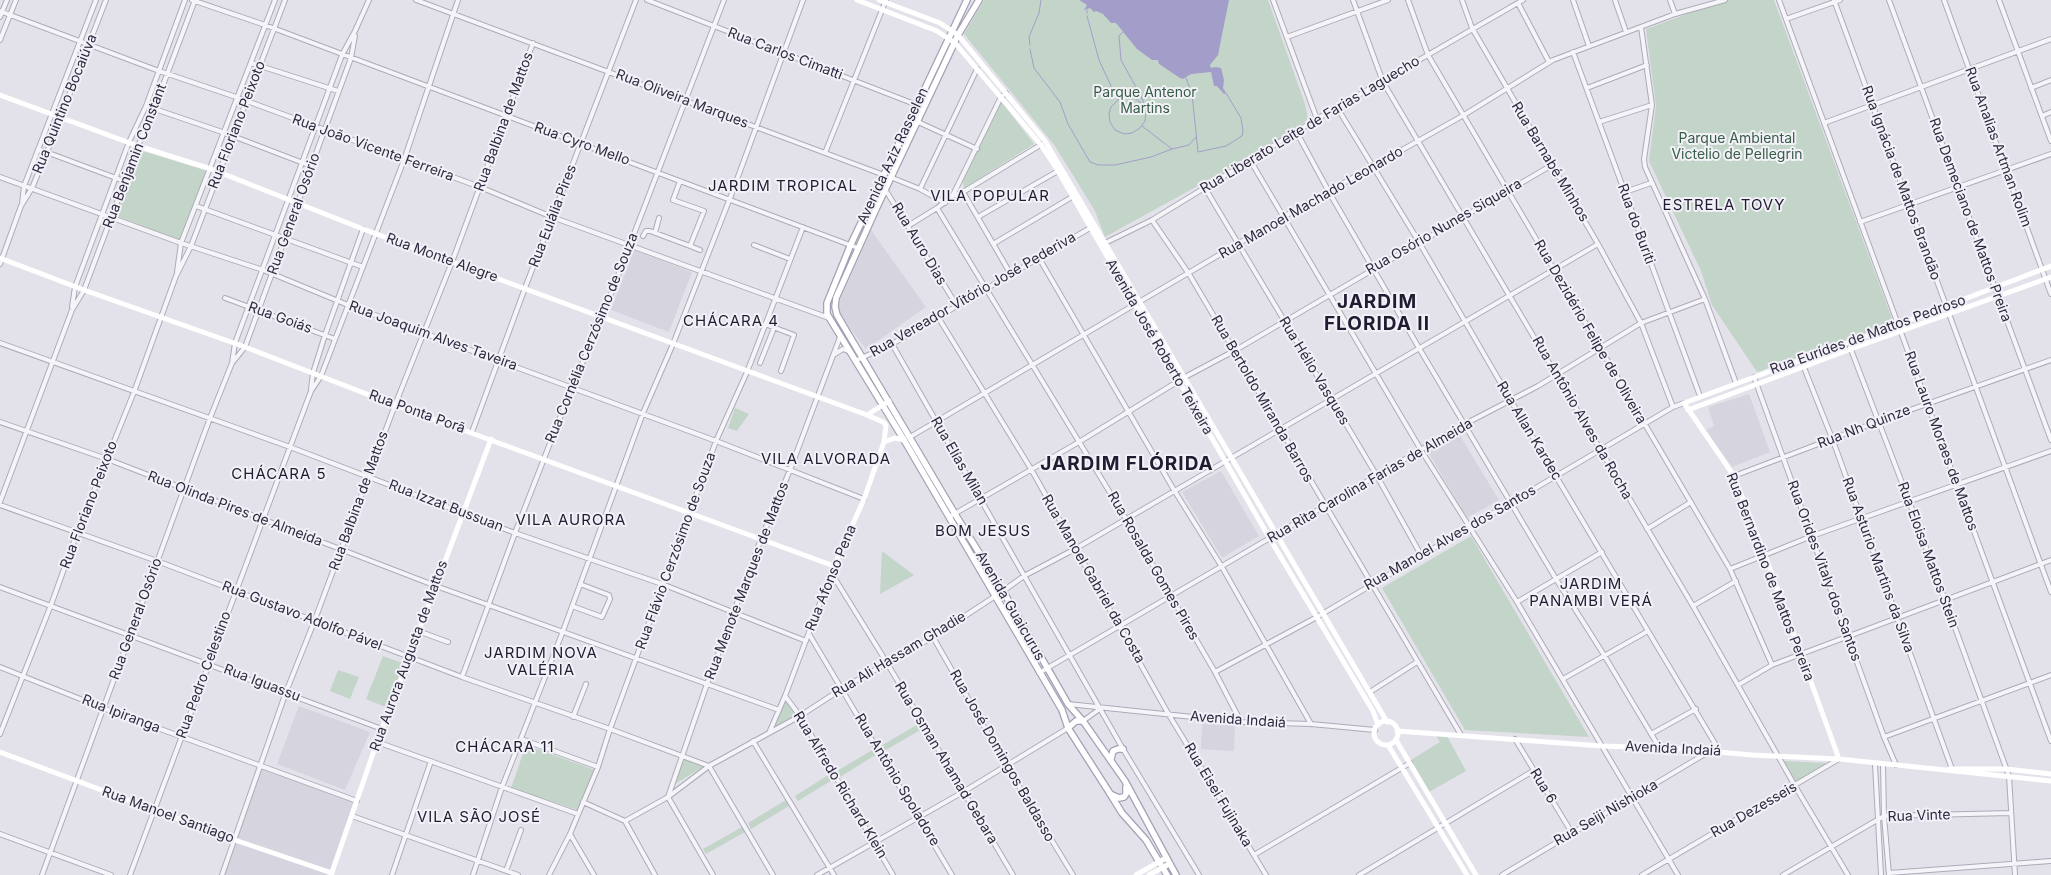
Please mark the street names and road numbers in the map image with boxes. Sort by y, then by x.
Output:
street label: Rua Carlos Cimatti [725,24,845,84]
street label: Rua Quintino Bocaiúva [29,32,101,176]
street label: Rua Balbina de Mattos [471,50,537,194]
street label: Rua Liberato Leite de Farias Laguecho [1197,53,1423,197]
street label: Rua Floriano Peixoto [205,59,269,191]
street label: Rua Analias Artman Rolim [1961,65,2035,229]
street label: Rua Oliveira Marques [613,66,751,132]
street label: Rua Benjamin Constant [100,81,170,231]
street label: Rua Ignácia de Mattos Brandão [1858,83,1944,283]
street label: Avenida Aziz Rasselen [854,85,932,227]
street label: Rua Barnabé Minhos [1508,99,1592,225]
street label: Rua João Vicente Ferreira [290,111,456,185]
street label: Rua Demeciano de Mattos Preira [1925,116,2015,324]
street label: Rua Cyro Mello [532,119,632,169]
street label: Rua Manoel Machado Leonardo [1216,143,1406,263]
street label: Rua General Osório [264,151,324,277]
street label: Rua Eulália Pires [526,162,580,270]
street label: Rua Osório Nunes Siqueira [1363,175,1525,279]
street label: Rua do Buriti [1614,182,1658,266]
street label: Rua Auro Dias [888,200,950,288]
street label: Rua Vereador Vitório José Pederiva [867,229,1079,361]
street label: Rua Monte Alegre [384,230,500,286]
street label: Rua Cornélia Cerzósimo de Souza [542,231,642,445]
street label: Rua Dezidério Felipe de Oliveira [1530,237,1650,427]
street label: Avenida José Roberto Teixeira [1102,256,1216,438]
street label: Rua Eurídes de Mattos Pedroso [1768,292,1968,378]
street label: Rua Joaquim Alves Taveira [346,298,520,374]
street label: Rua Goiás [246,299,314,337]
street label: Rua Bertoldo Miranda Barros [1207,312,1317,486]
street label: Rua Hélio Vasques [1275,314,1353,428]
street label: Rua Antônio Alves da Rocha [1528,333,1636,503]
street label: Rua Lauro Moraes de Mattos [1901,349,1981,533]
street label: Rua Allan Kardec [1493,378,1565,484]
street label: Rua Ponta Porã [366,387,468,437]
street label: Rua Nh Quinze [1815,402,1913,452]
street label: Rua Elías Milan [927,414,991,508]
street label: Rua Rita Carolina Farias de Almeida [1264,415,1476,547]
street label: Rua Balbina de Mattos [326,429,392,573]
street label: Rua Floriano Peixoto [57,439,121,571]
street label: Rua Flávio Cerzósimo de Souza [632,450,720,652]
street label: Rua Olinda Pires de Almeida [145,468,325,550]
street label: Rua Bernardino de Mattos Pereira [1722,470,1818,684]
street label: Rua Asturio Martins da Silva [1838,475,1918,655]
street label: Rua Izzat Bussuan [386,476,506,536]
street label: Rua Orides Vitaly dos Santos [1783,478,1865,664]
street label: Rua Menote Marques de Mattos [701,480,793,682]
street label: Rua Eloisa Mattos Stein [1894,480,1962,630]
street label: Rua Manoel Alves dos Santos [1361,482,1539,594]
street label: Rua Rosalda Gomes Pires [1104,489,1202,643]
street label: Rua Manoel Gabriel da Costa [1038,492,1148,666]
street label: Rua Afonso Pena [802,522,860,634]
street label: Avenida Guaicurus [972,548,1048,664]
street label: Rua General Osório [106,556,166,682]
street label: Rua Aurora Augusta de Mattos [367,558,451,754]
street label: Rua Gustavo Adolfo Pável [219,578,385,654]
street label: Rua Ali Hassam Ghadie [829,608,969,702]
street label: Rua Pedro Celestino [173,609,235,741]
street label: Rua Iguassu [221,661,303,705]
street label: Rua José Domingos Baldasso [946,667,1058,845]
street label: Rua Osman Ahamad Gebara [891,679,1001,847]
street label: Rua Ipiranga [79,691,163,737]
street label: Avenida Indaiá [1189,708,1287,732]
street label: Rua Alfredo Richard Klein [790,709,890,861]
street label: Rua Antônio Spoladore [851,711,943,849]
street label: Avenida Indaiá [1625,738,1721,760]
street label: Rua Eisei Fujinaka [1180,740,1256,850]
street label: Rua 6 [1526,765,1560,807]
street label: Rua Seiji Nishioka [1551,776,1661,850]
street label: Rua Dezesseis [1708,779,1800,841]
street label: Rua Manoel Santiago [99,783,237,847]
street label: Rua Vinte [1887,807,1951,825]

